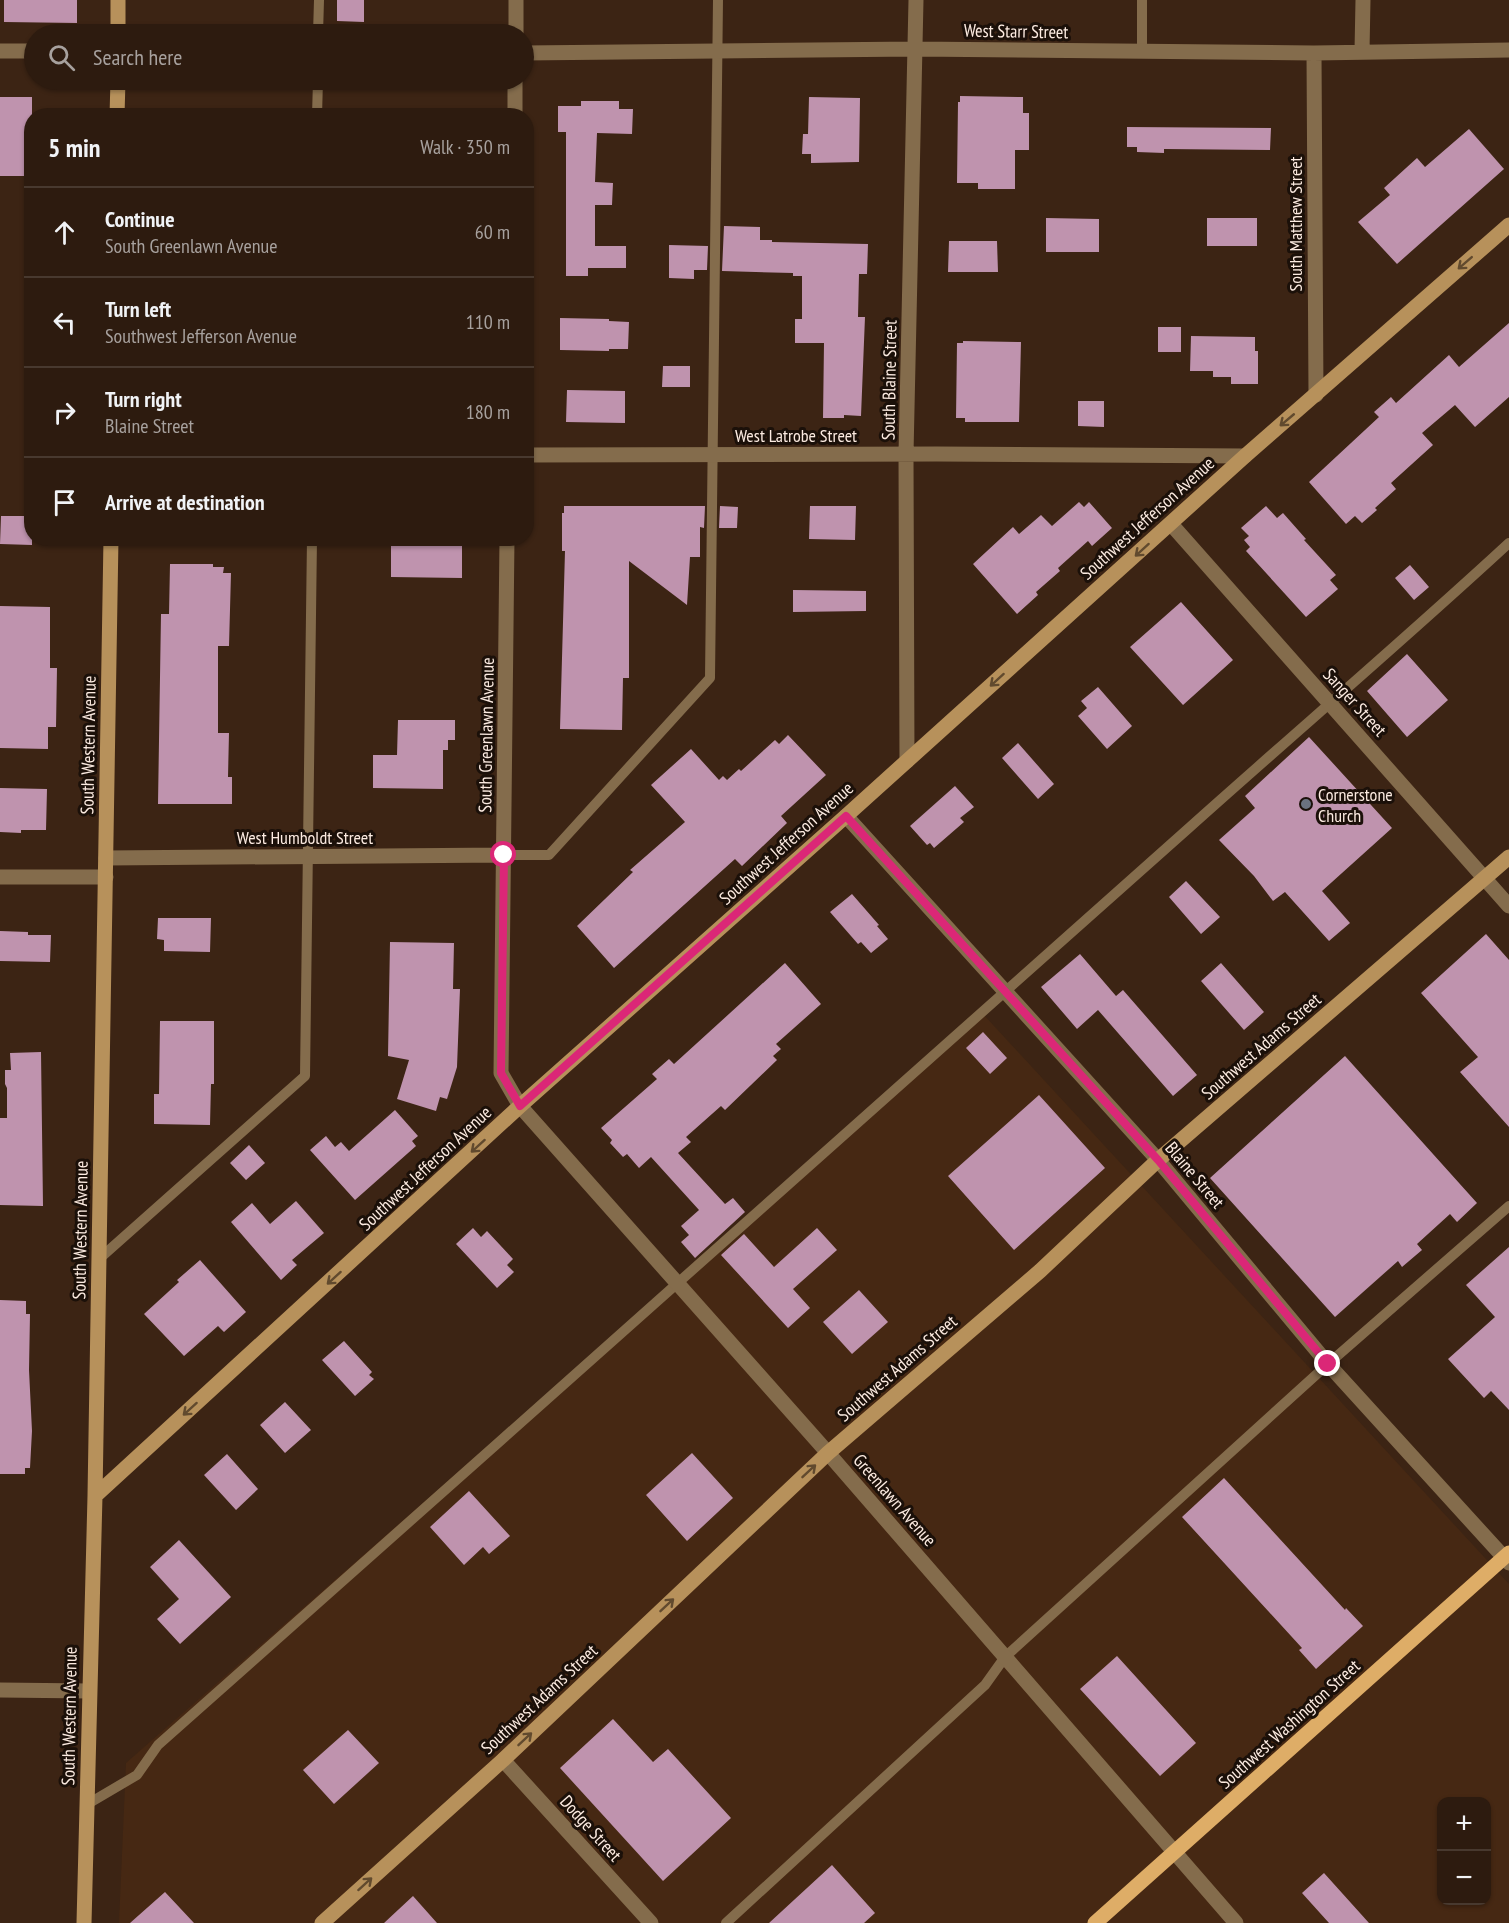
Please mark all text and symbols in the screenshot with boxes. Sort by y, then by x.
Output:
street label: West Starr Street [964,19,1069,43]
search box [24,24,534,90]
icon: search [45,41,78,74]
text: Search here [93,43,182,71]
text: 5 min [48,131,101,164]
text: Walk · 350 m [420,134,510,160]
street label: South Matthew Street [1284,156,1307,292]
text: Continue [105,205,175,233]
icon: ahead [48,216,81,249]
text: 60 m [475,219,510,245]
text: South Greenlawn Avenue [105,233,277,259]
one-way arrow [1457,257,1473,270]
text: Turn left [105,295,171,323]
icon: left [48,306,81,339]
text: 110 m [466,309,510,335]
street label: South Blaine Street [876,320,902,440]
text: Southwest Jefferson Avenue [105,323,297,349]
text: Turn right [105,385,182,413]
icon: right [48,396,81,429]
text: 180 m [466,399,510,425]
text: Blaine Street [105,413,194,439]
one-way arrow [1280,413,1295,427]
street label: West Latrobe Street [735,424,857,447]
street label: Southwest Jefferson Avenue [1075,452,1219,584]
icon: arrive [48,486,81,519]
text: Arrive at destination [105,488,265,516]
one-way arrow [1135,543,1150,557]
street label: South Greenlawn Avenue [473,657,499,813]
street label: Sanger Street [1318,663,1392,741]
one-way arrow [990,673,1005,687]
street label: South Western Avenue [75,676,101,814]
street label: Southwest Jefferson Avenue [714,777,858,909]
place label: Cornerstone Church [1318,783,1393,827]
marker: Cornerstone Church [1299,797,1313,811]
street label: West Humboldt Street [237,826,373,849]
route start [490,841,516,867]
street label: Southwest Adams Street [1197,988,1325,1104]
street label: Southwest Jefferson Avenue [354,1101,496,1235]
street label: Blaine Street [1160,1137,1230,1213]
one-way arrow [470,1139,485,1153]
street label: South Western Avenue [67,1161,93,1299]
one-way arrow [326,1271,341,1285]
street label: Southwest Adams Street [833,1310,961,1426]
route end [1314,1350,1340,1376]
one-way arrow [182,1402,197,1416]
street label: Greenlawn Avenue [849,1449,941,1551]
one-way arrow [801,1464,816,1478]
one-way arrow [659,1598,674,1612]
street label: Southwest Adams Street [476,1639,602,1759]
street label: South Western Avenue [56,1647,82,1785]
street label: Southwest Washington Street [1214,1654,1365,1794]
one-way arrow [517,1732,532,1746]
street label: Dodge Street [555,1790,627,1866]
map controls [1437,1797,1491,1905]
button: + [1437,1797,1491,1851]
button: − [1437,1851,1491,1905]
one-way arrow [357,1877,372,1891]

